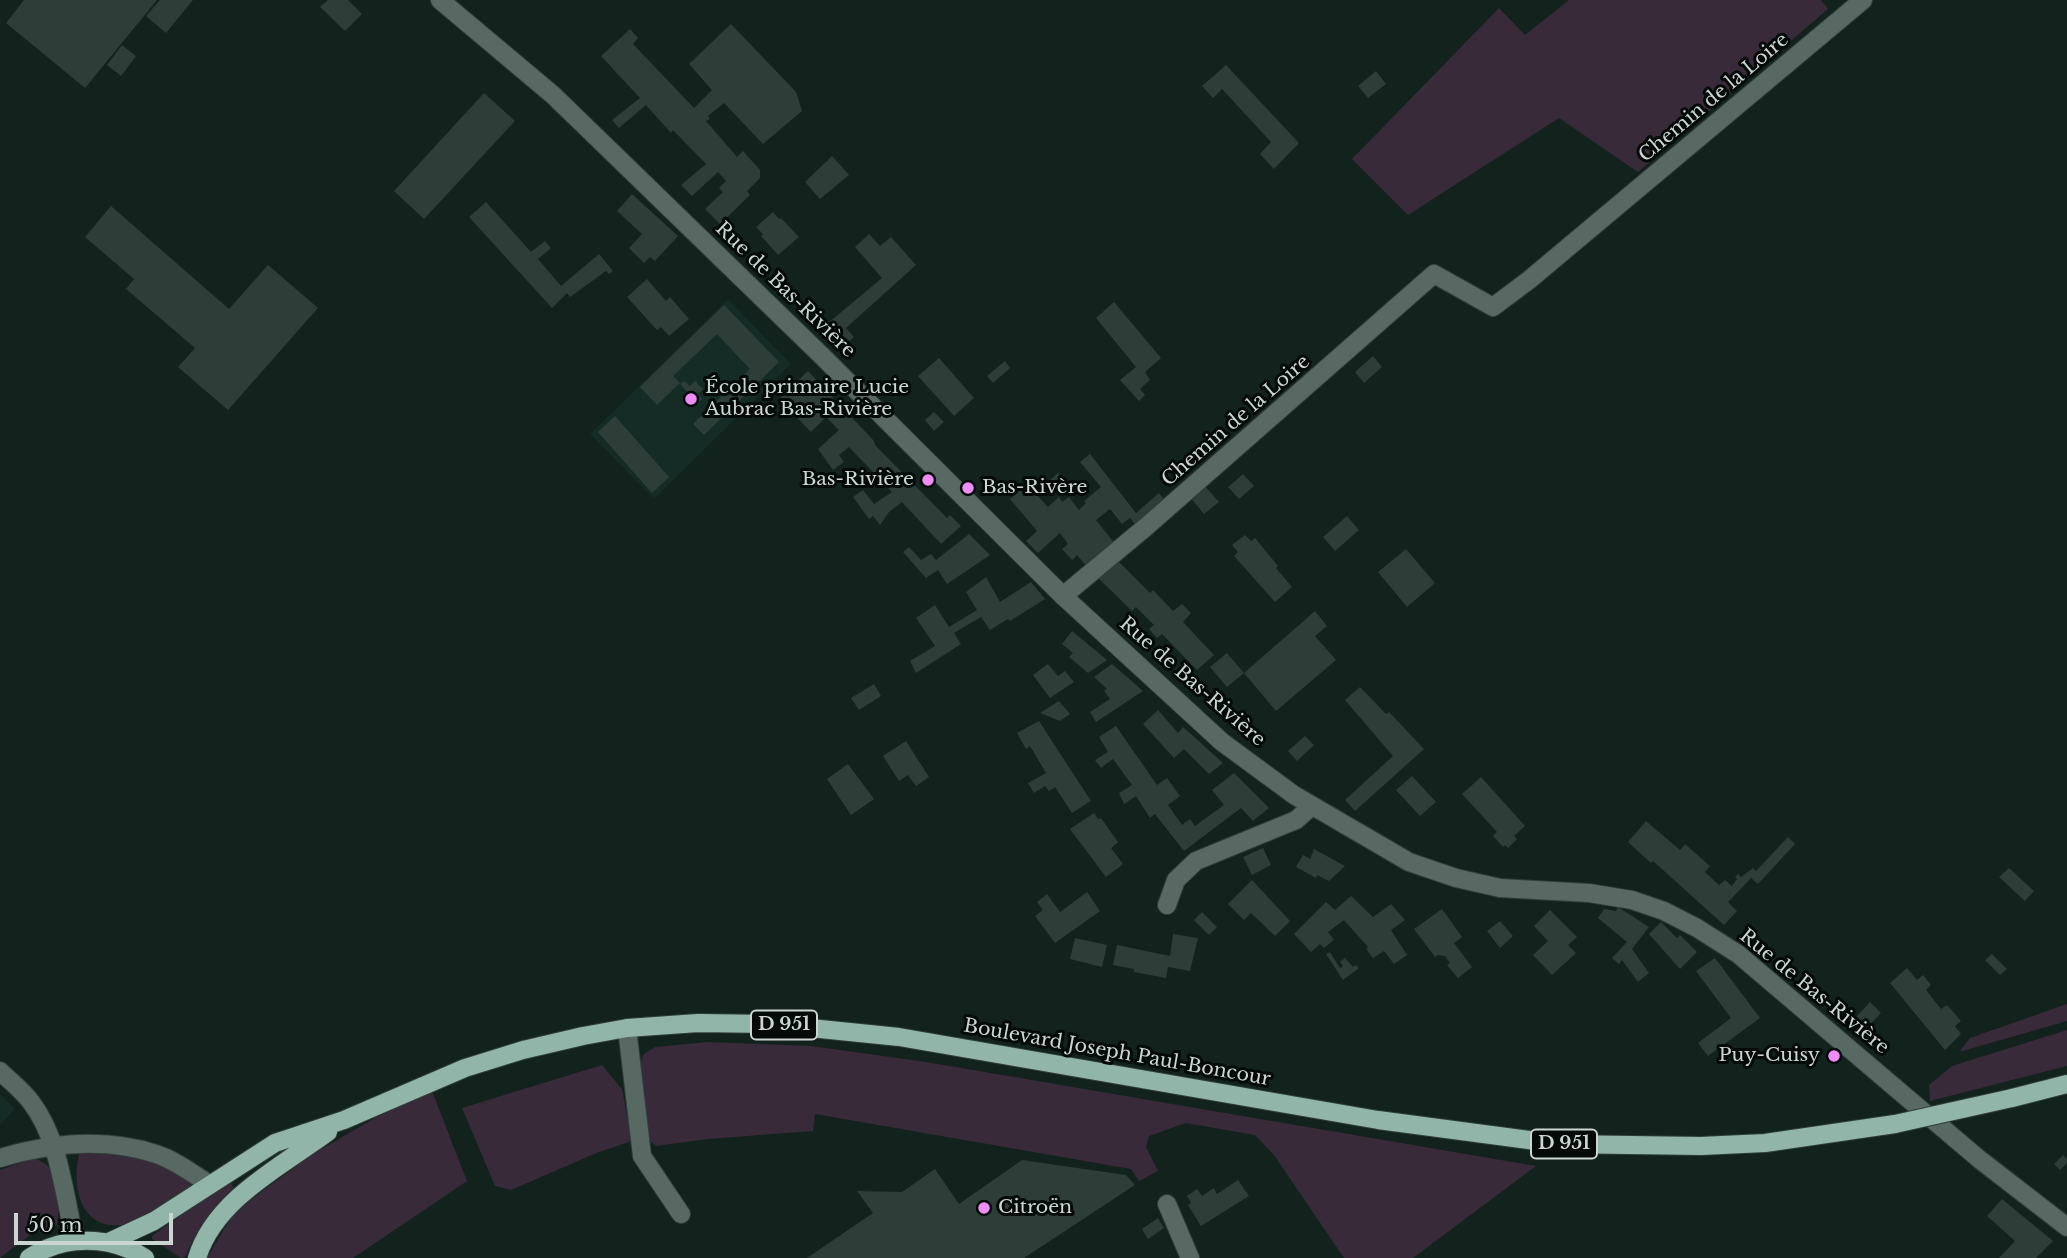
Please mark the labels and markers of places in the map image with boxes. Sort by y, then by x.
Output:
place label: École primaire Lucie Aubrac Bas-Rivière [705,377,909,421]
marker: École primaire Lucie Aubrac Bas-Rivière [683,391,699,407]
place label: Bas-Rivière [802,469,914,491]
marker: Bas-Rivière [920,472,936,488]
place label: Bas-Rivère [982,477,1087,499]
marker: Bas-Rivère [960,480,976,496]
place label: Puy-Cuisy [1719,1045,1820,1067]
marker: Puy-Cuisy [1826,1048,1842,1064]
place label: Citroën [998,1197,1072,1219]
marker: Citroën [976,1200,992,1216]

